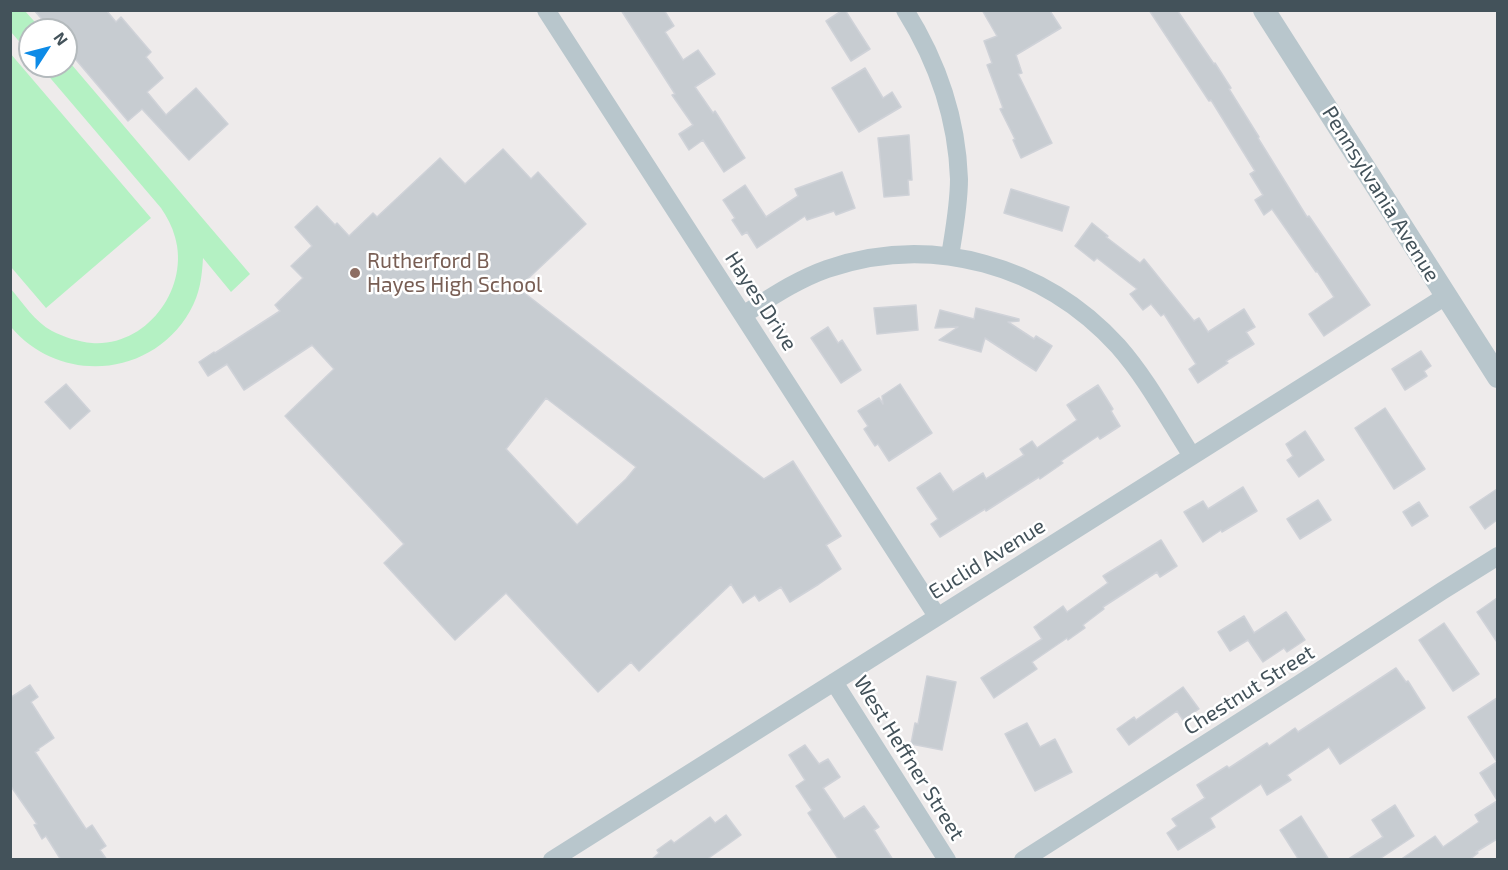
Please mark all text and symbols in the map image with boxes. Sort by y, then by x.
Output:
north arrow [18,18,78,78]
text: N [50,28,72,49]
street label: Pennsylvania Avenue [1317,102,1445,286]
street label: Hayes Drive [720,247,802,355]
place label: Rutherford B Hayes High School [367,248,542,298]
marker: Rutherford B Hayes High School [348,266,362,280]
street label: Euclid Avenue [924,513,1050,605]
street label: Chestnut Street [1179,640,1319,740]
street label: West Heffner Street [848,671,970,845]

